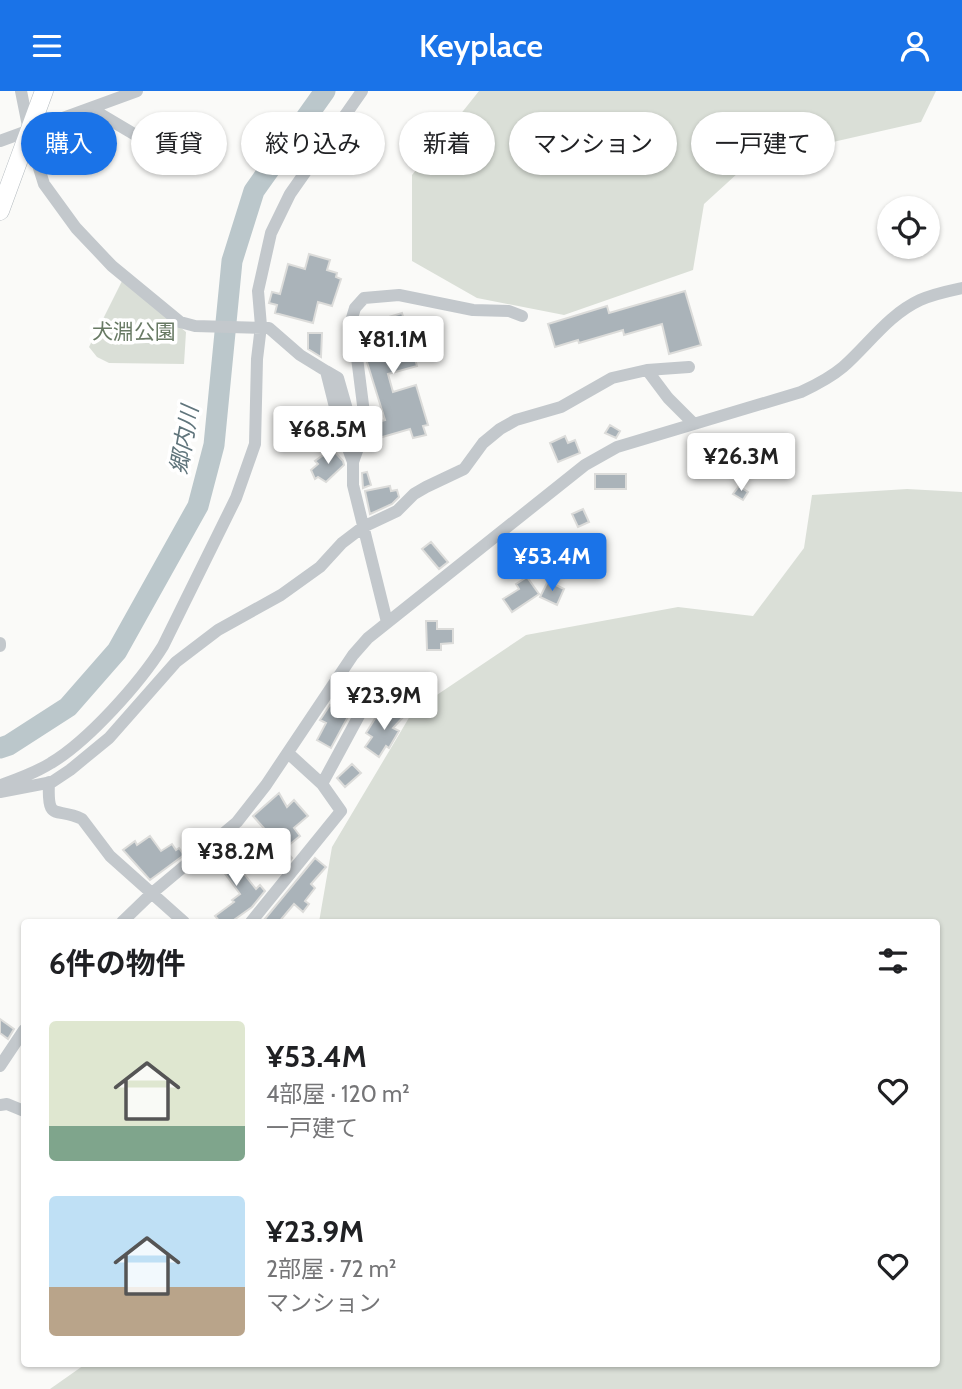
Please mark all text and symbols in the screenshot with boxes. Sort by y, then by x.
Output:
text: Keyplace [419,26,543,65]
icon: menu [28,27,66,65]
icon: person [896,27,934,65]
chip: 購入 [21,112,117,175]
chip: 賃貸 [131,112,227,175]
chip: 絞り込み [241,112,385,175]
chip: 新着 [399,112,495,175]
chip: マンション [509,112,677,175]
chip: 一戸建て [691,112,835,175]
map controls [877,196,940,259]
button: locate [877,196,940,259]
pin: ¥81.1M [336,317,450,376]
park label: 犬淵公園 [92,319,176,344]
text: ¥81.1M [359,325,427,353]
water label: 郷内川 [164,401,204,476]
pin: ¥68.5M [271,407,385,466]
text: ¥68.5M [289,415,367,443]
pin: ¥26.3M [684,433,798,493]
text: ¥26.3M [703,442,779,470]
pin: ¥53.4M [495,533,609,593]
text: ¥53.4M [513,542,591,570]
pin: ¥23.9M [327,673,441,732]
text: ¥23.9M [346,681,422,709]
pin: ¥38.2M [179,829,293,888]
text: ¥38.2M [198,837,274,865]
icon: filters [874,942,912,980]
text: 6件の物件 [49,945,186,982]
text: ¥53.4M [266,1038,367,1075]
icon: home [105,1049,189,1133]
icon: heart [874,1072,912,1110]
text: 4部屋 · 120 m² [266,1080,410,1108]
text: 一戸建て [266,1114,358,1142]
text: ¥23.9M [266,1213,364,1250]
icon: home [105,1224,189,1308]
icon: heart [874,1247,912,1285]
text: 2部屋 · 72 m² [266,1255,396,1283]
text: マンション [266,1289,381,1317]

